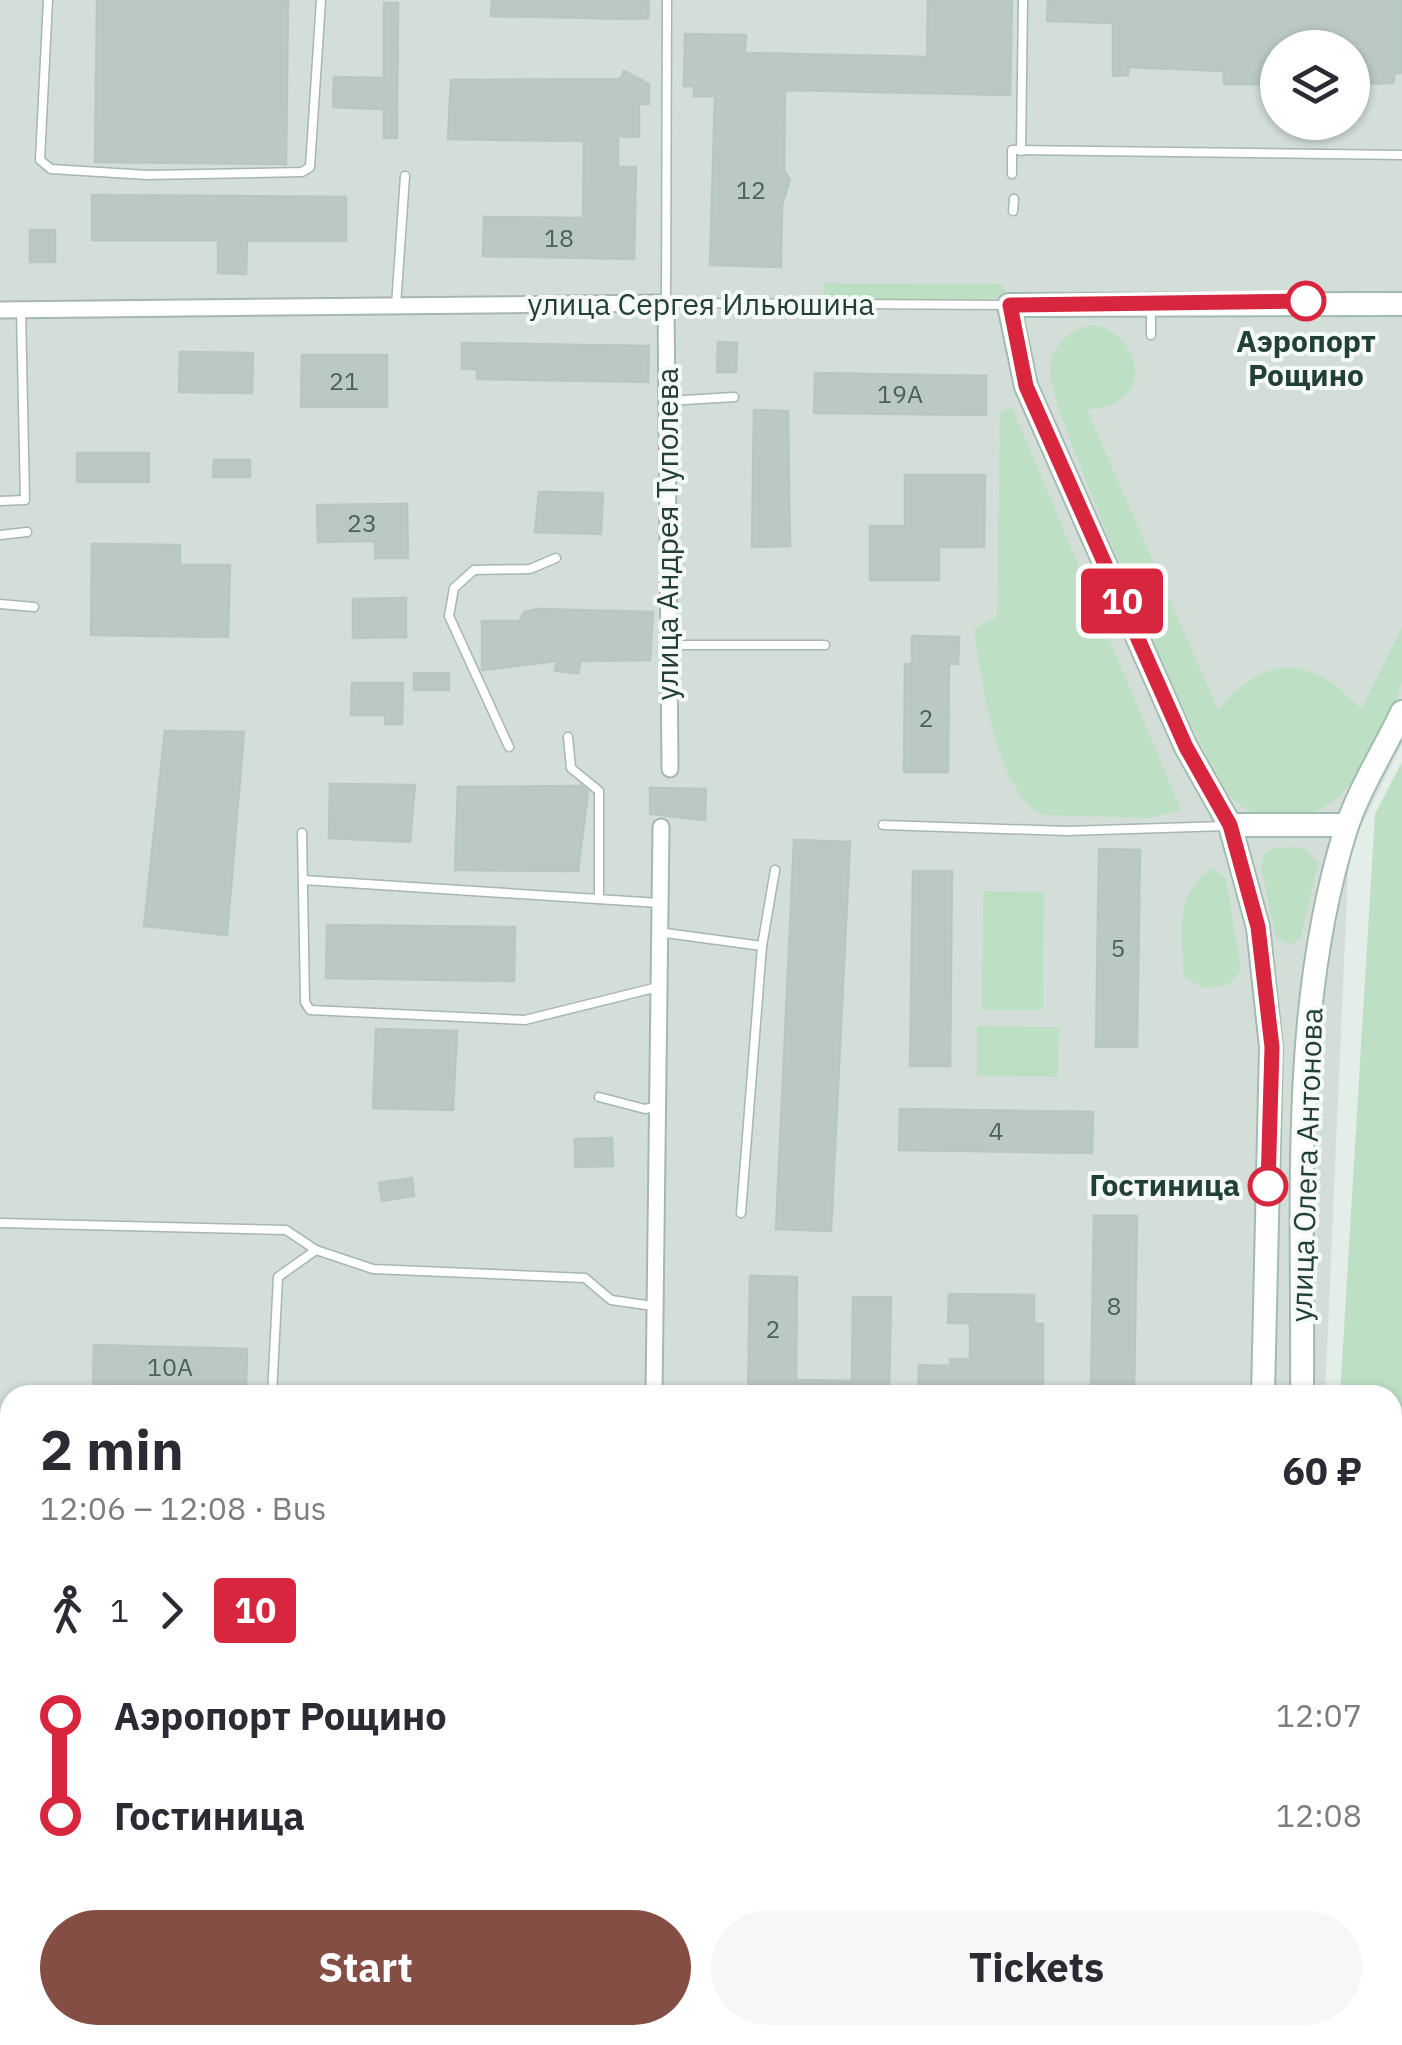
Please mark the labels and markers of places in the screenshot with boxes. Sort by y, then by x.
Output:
marker: Аэропорт Рощино [1287,282,1325,320]
place label: Аэропорт Рощино [1236,321,1376,394]
place label: Гостиница [1089,1165,1240,1204]
marker: Гостиница [1249,1167,1287,1205]

